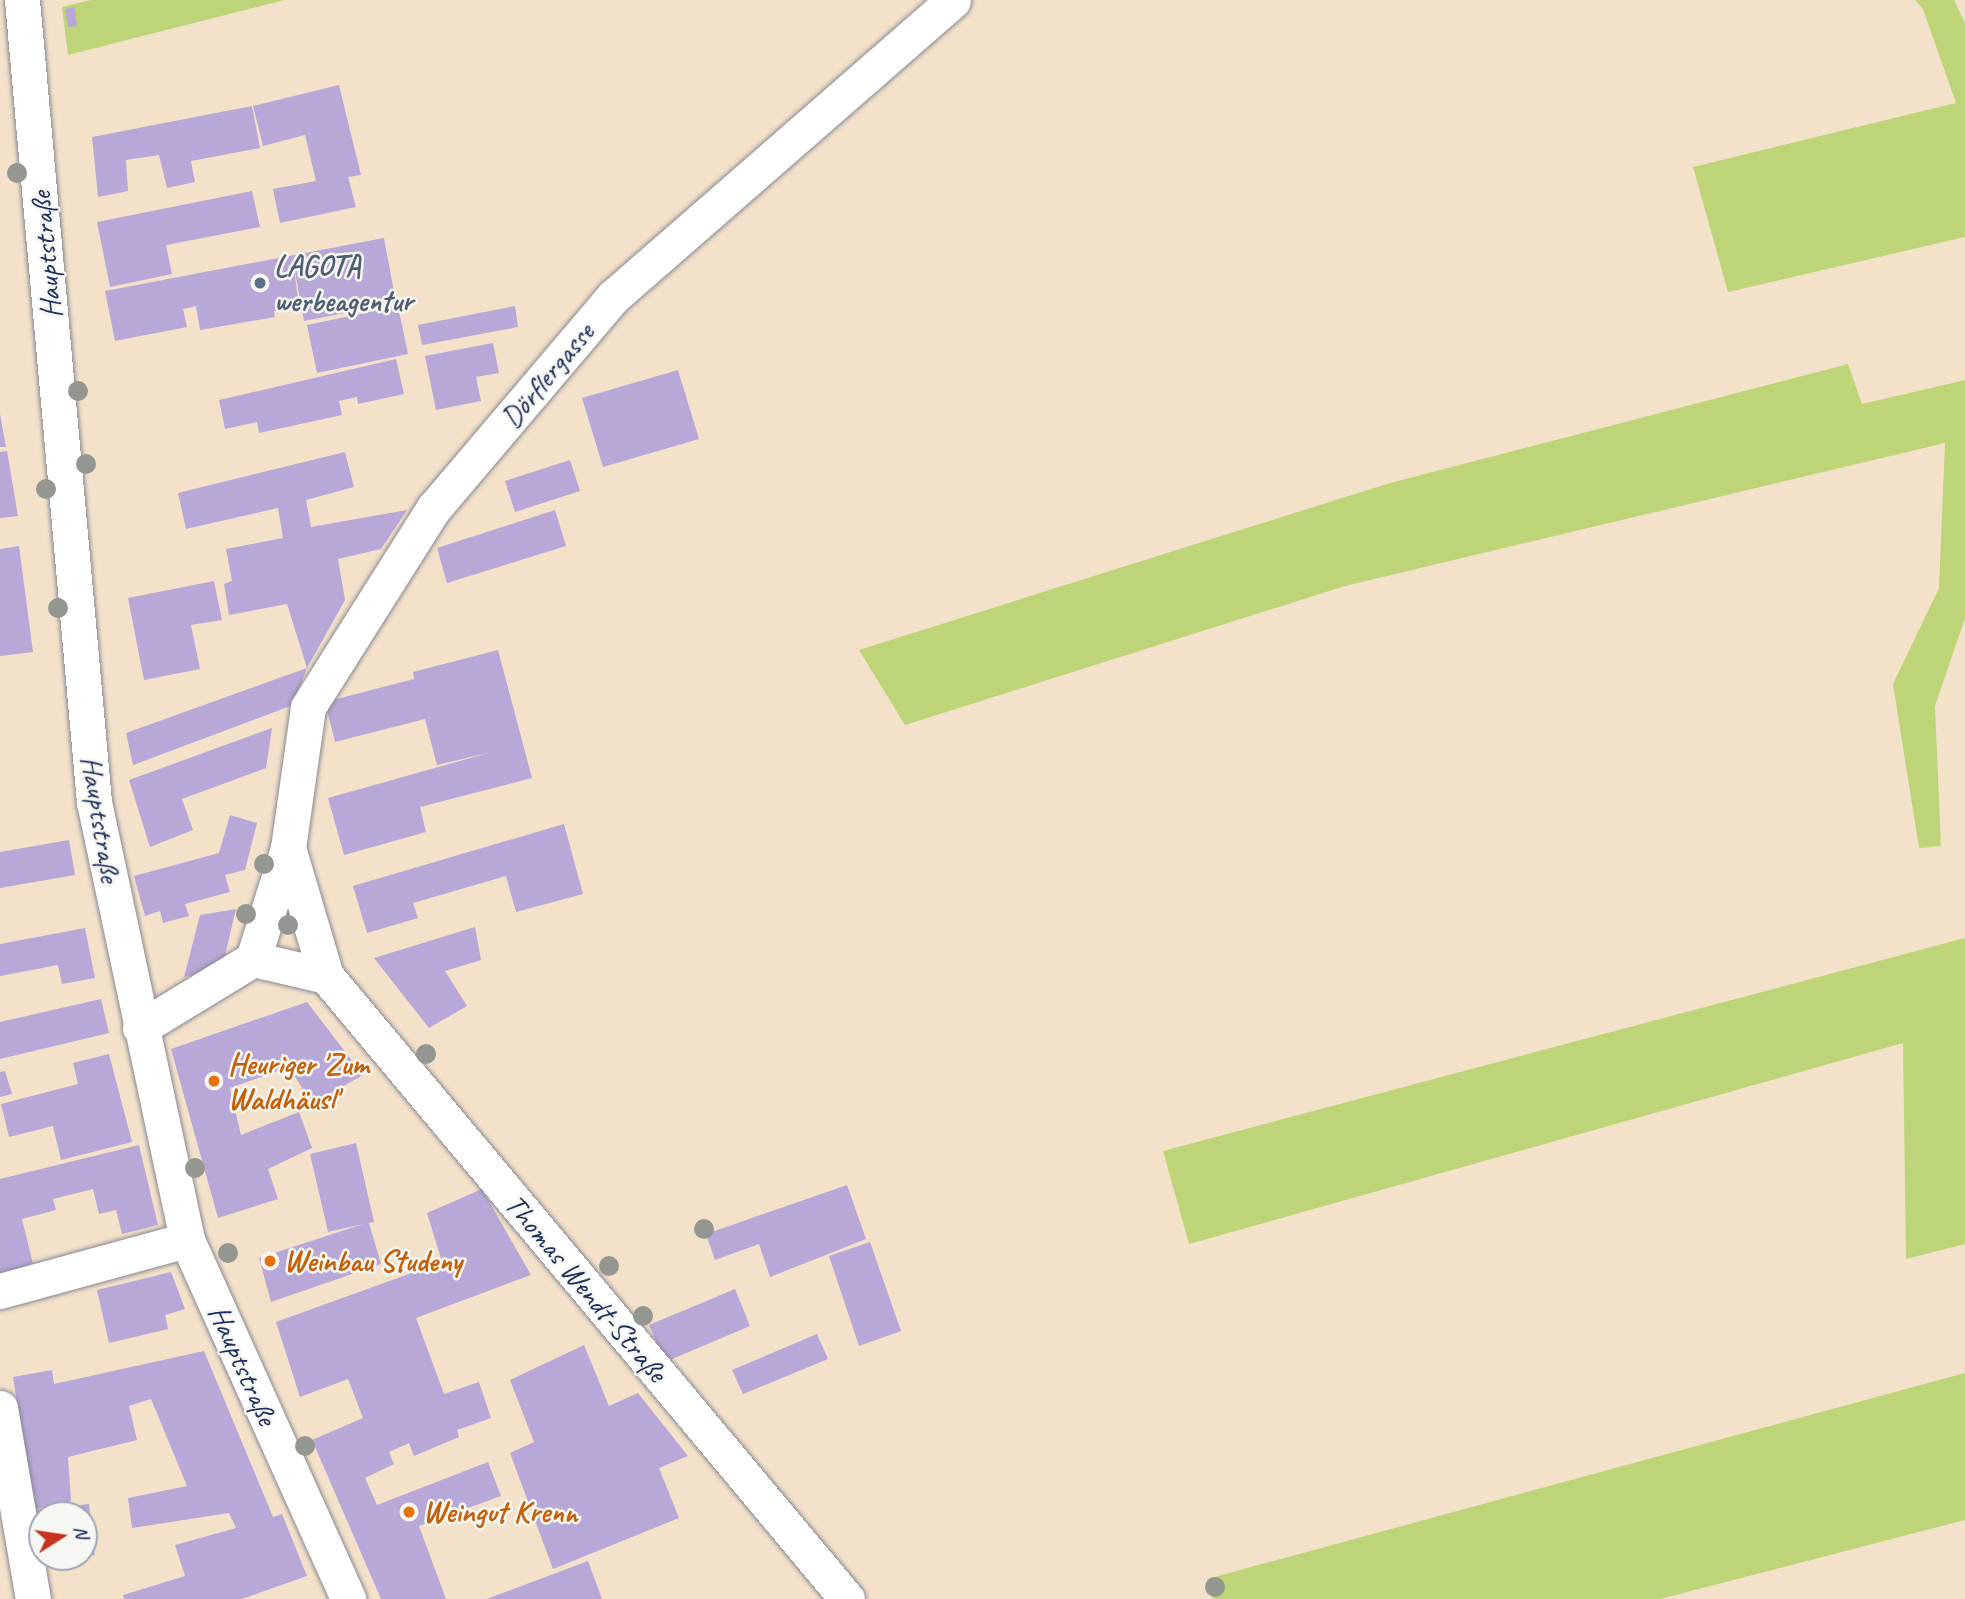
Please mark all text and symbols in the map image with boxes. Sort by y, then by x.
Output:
street label: Hauptstraße [23,190,69,320]
place label: LAGOTA werbeagentur [274,248,413,318]
marker: LAGOTA werbeagentur [252,275,268,291]
street label: Dörflergasse [493,315,601,435]
street label: Hauptstraße [73,753,129,885]
place label: Heuriger 'Zum Waldhäusl' [228,1046,368,1116]
marker: Heuriger 'Zum Waldhäusl' [206,1073,222,1089]
street label: Thomas Wendt-Straße [497,1187,675,1389]
place label: Weinbau Studeny [284,1243,462,1279]
marker: Weinbau Studeny [262,1253,278,1269]
street label: Hauptstraße [201,1300,285,1430]
place label: Weingut Krenn [423,1494,577,1530]
north arrow [28,1501,98,1571]
marker: Weingut Krenn [401,1504,417,1520]
text: N [69,1524,95,1540]

